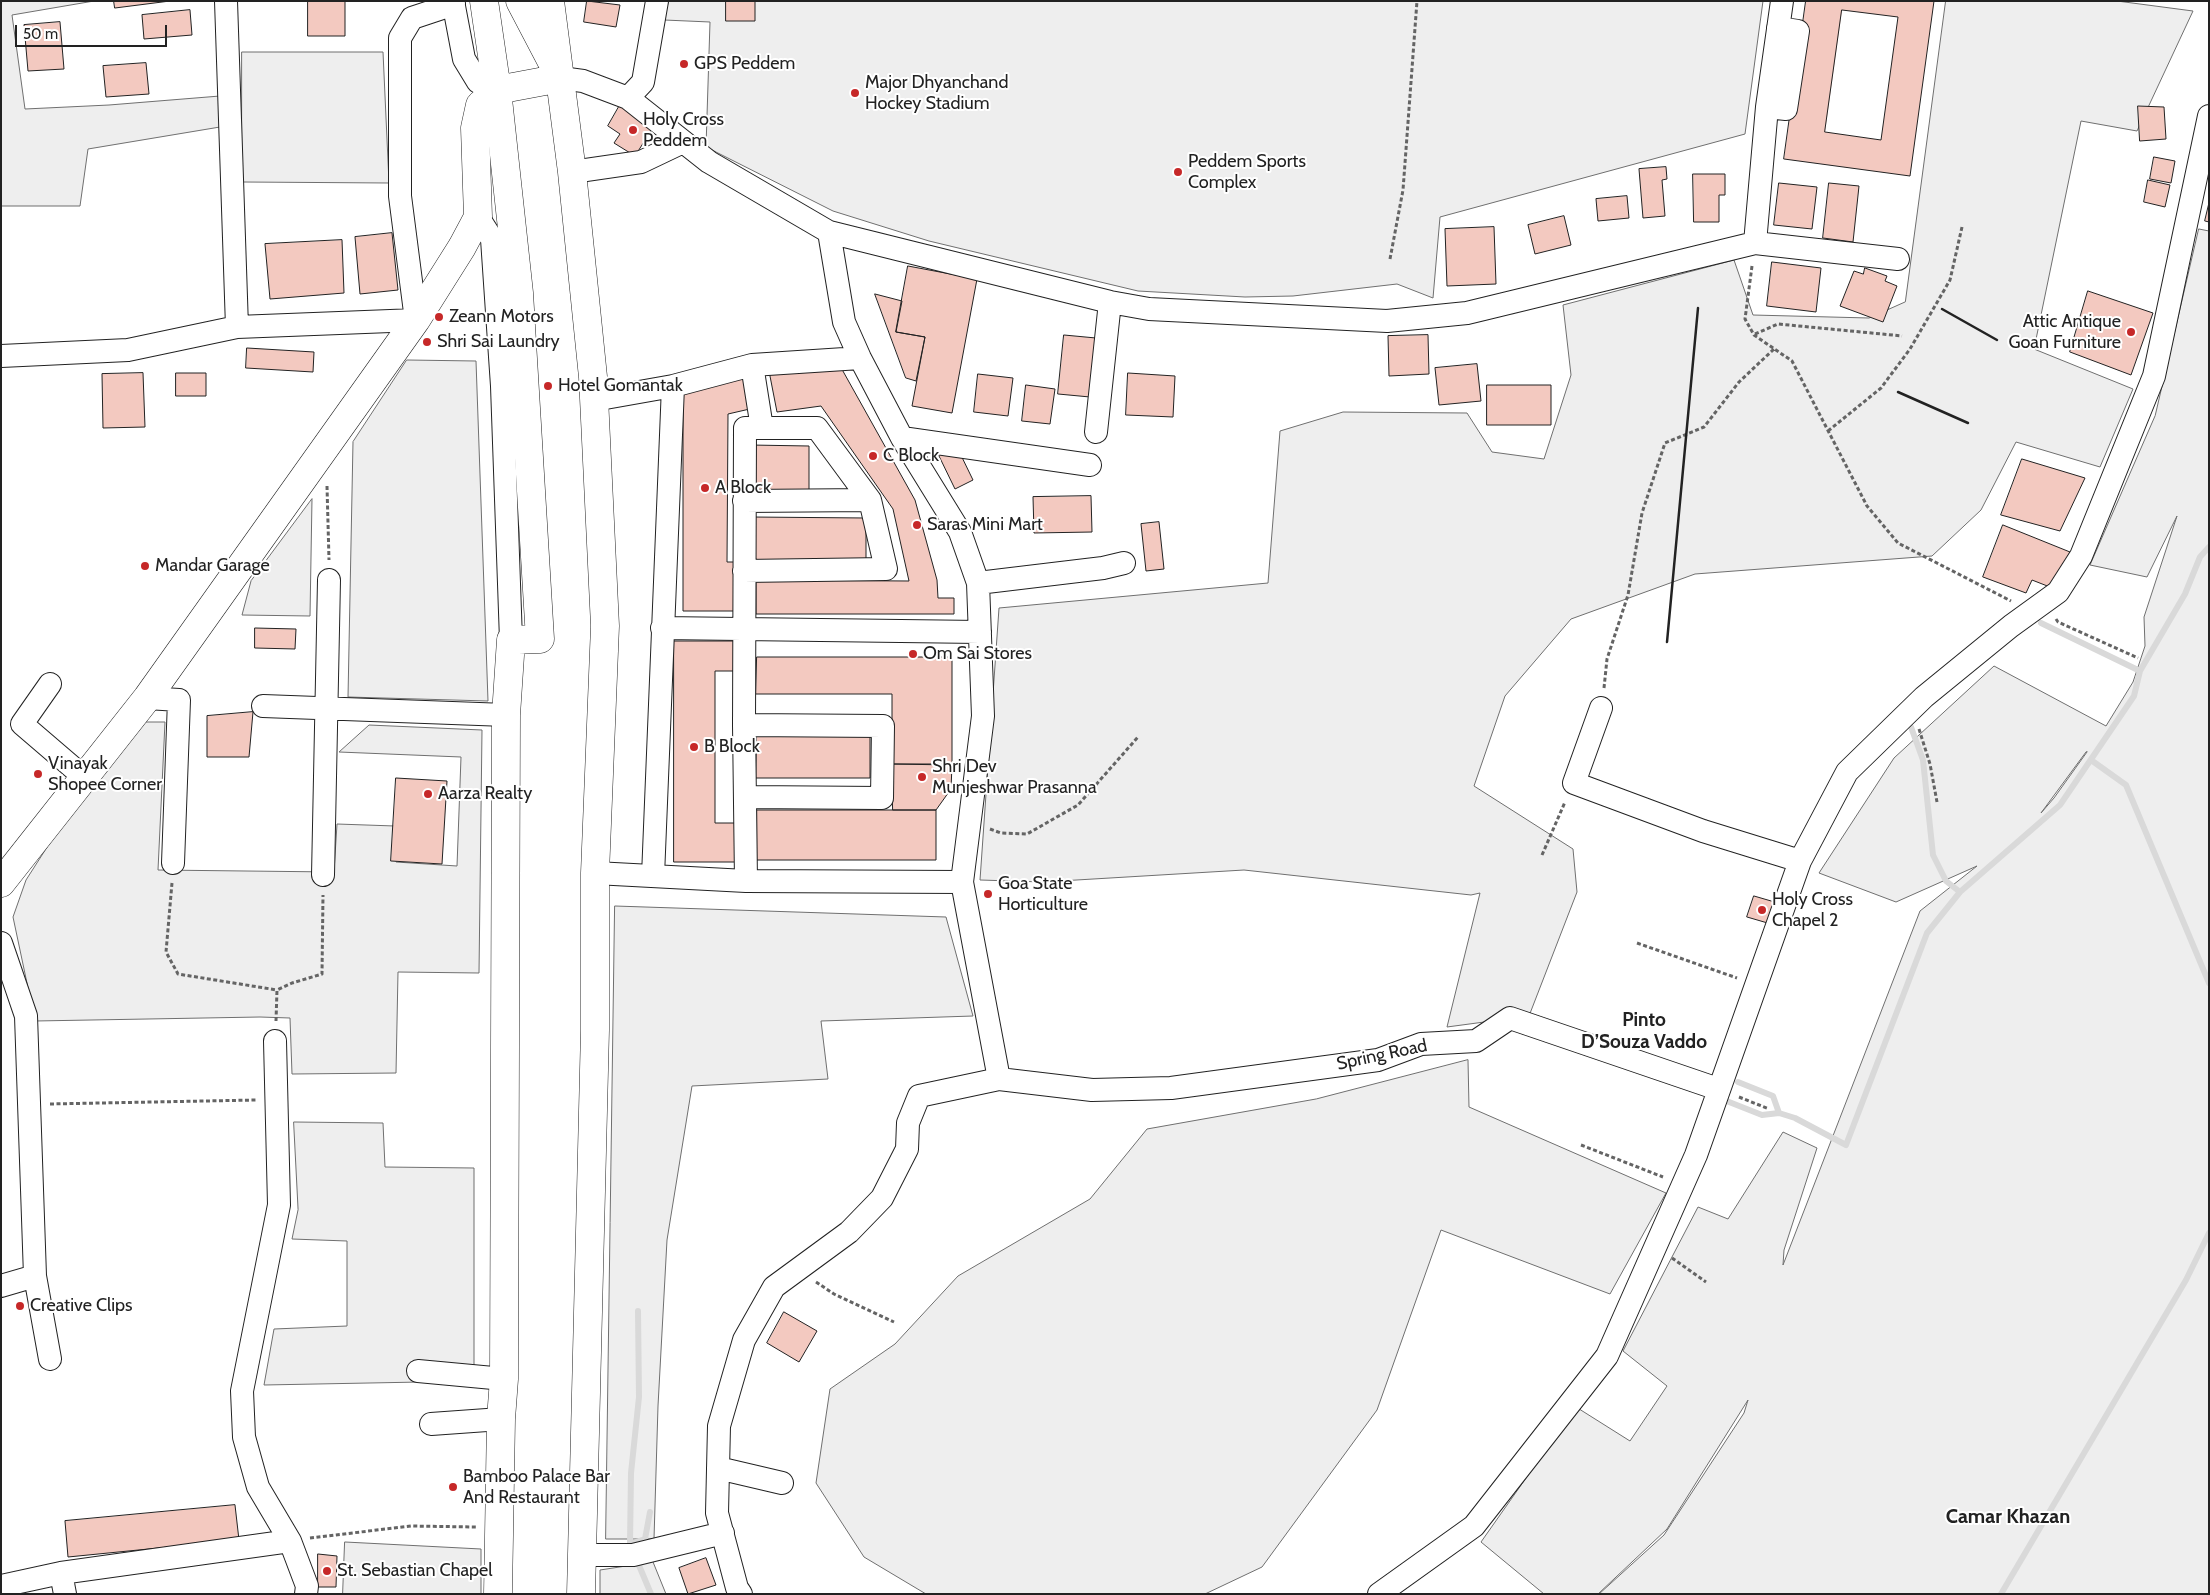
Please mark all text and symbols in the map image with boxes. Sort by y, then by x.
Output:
scale bar [18,15,170,47]
text: 50 m [23,25,58,43]
place label: GPS Peddem [694,53,795,75]
marker: GPS Peddem [678,58,690,70]
place label: Major Dhyanchand Hockey Stadium [865,72,1008,115]
marker: Major Dhyanchand Hockey Stadium [849,87,861,99]
place label: Holy Cross Peddem [643,109,724,152]
marker: Holy Cross Peddem [627,124,639,136]
place label: Peddem Sports Complex [1188,151,1306,193]
marker: Peddem Sports Complex [1172,166,1184,178]
place label: Zeann Motors [449,306,554,328]
marker: Zeann Motors [433,311,445,323]
place label: Attic Antique Goan Furniture [2008,311,2121,354]
marker: Attic Antique Goan Furniture [2125,326,2137,338]
place label: Shri Sai Laundry [437,331,560,353]
marker: Shri Sai Laundry [421,336,433,348]
place label: Hotel Gomantak [558,375,683,397]
marker: Hotel Gomantak [542,380,554,392]
place label: C Block [883,445,939,467]
marker: C Block [867,450,879,462]
place label: A Block [715,477,771,499]
marker: A Block [699,482,711,494]
place label: Saras Mini Mart [927,514,1043,536]
marker: Saras Mini Mart [911,519,923,531]
place label: Mandar Garage [155,555,270,577]
marker: Mandar Garage [139,560,151,572]
place label: Om Sai Stores [923,643,1032,665]
marker: Om Sai Stores [907,648,919,660]
place label: B Block [704,736,760,758]
marker: B Block [688,741,700,753]
place label: Vinayak Shopee Corner [48,753,162,796]
place label: Shri Dev Munjeshwar Prasanna [932,756,1097,799]
marker: Vinayak Shopee Corner [32,768,44,780]
marker: Shri Dev Munjeshwar Prasanna [916,771,928,783]
place label: Aarza Realty [438,783,532,805]
marker: Aarza Realty [422,788,434,800]
place label: Goa State Horticulture [998,873,1088,916]
marker: Goa State Horticulture [982,888,994,900]
place label: Holy Cross Chapel 2 [1772,889,1853,932]
marker: Holy Cross Chapel 2 [1756,904,1768,916]
district label: Pinto D’Souza Vaddo [1581,1009,1707,1053]
street label: Spring Road [1335,1035,1429,1075]
place label: Creative Clips [30,1295,133,1317]
marker: Creative Clips [14,1300,26,1312]
place label: Bamboo Palace Bar And Restaurant [463,1466,610,1508]
marker: Bamboo Palace Bar And Restaurant [447,1481,459,1493]
district label: Camar Khazan [1946,1505,2070,1529]
place label: St. Sebastian Chapel [337,1560,493,1582]
marker: St. Sebastian Chapel [321,1565,333,1577]

